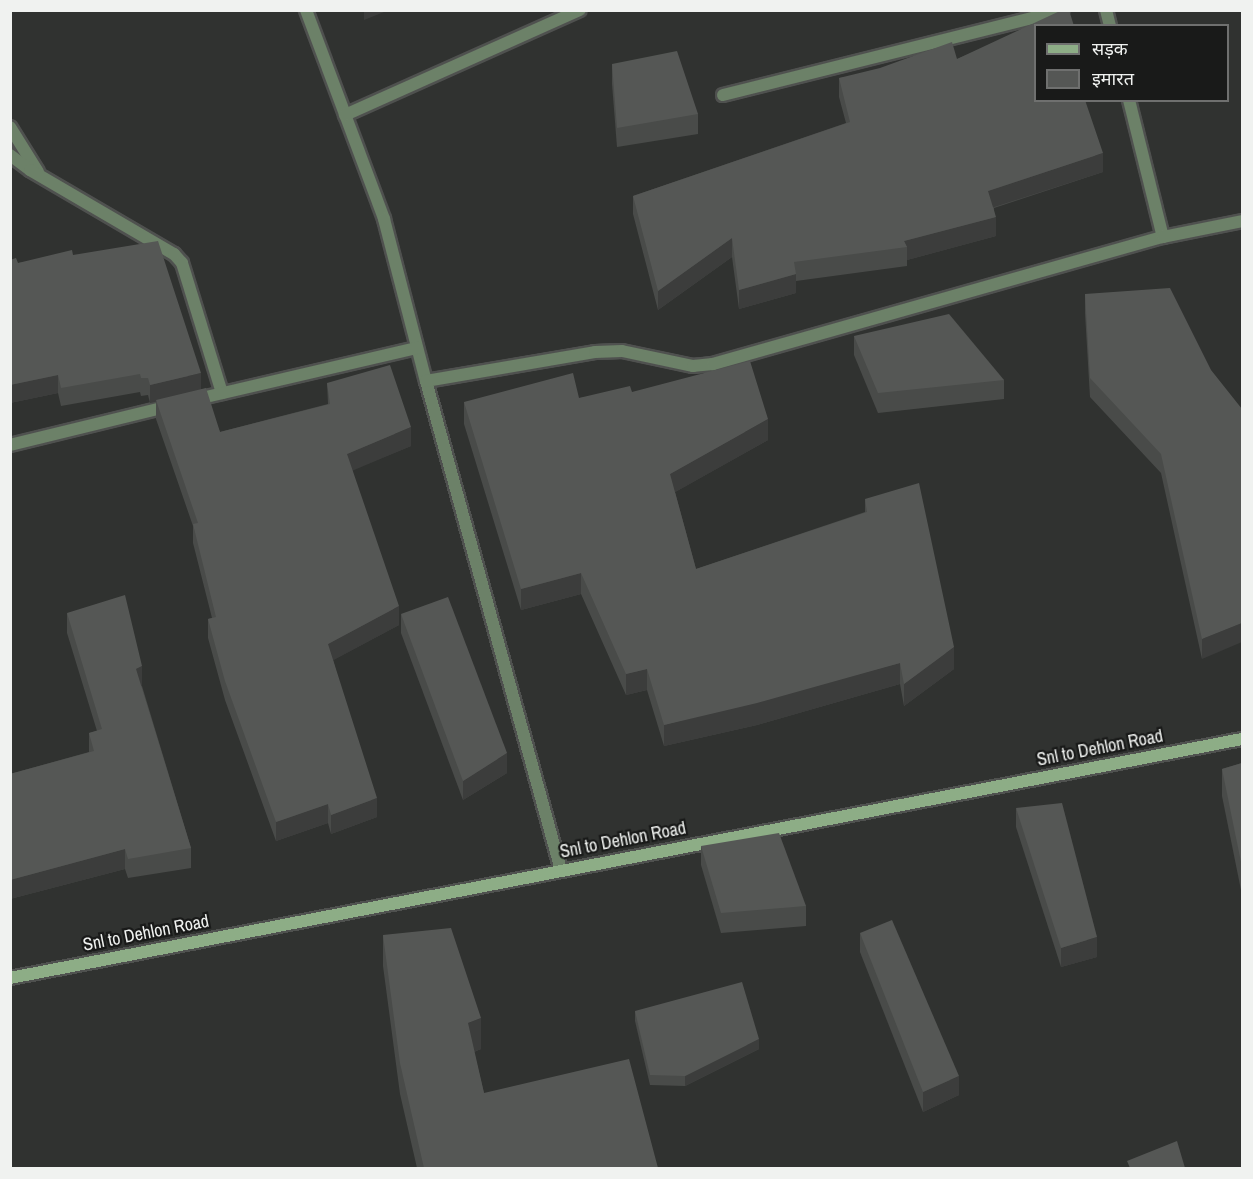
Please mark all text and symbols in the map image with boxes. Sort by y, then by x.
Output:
legend [1034,24,1229,102]
text: सड़क [1092,36,1128,61]
text: इमारत [1092,66,1134,91]
street label: Snl to Dehlon Road [1035,725,1165,771]
street label: Snl to Dehlon Road [558,817,688,863]
street label: Snl to Dehlon Road [81,910,211,956]

